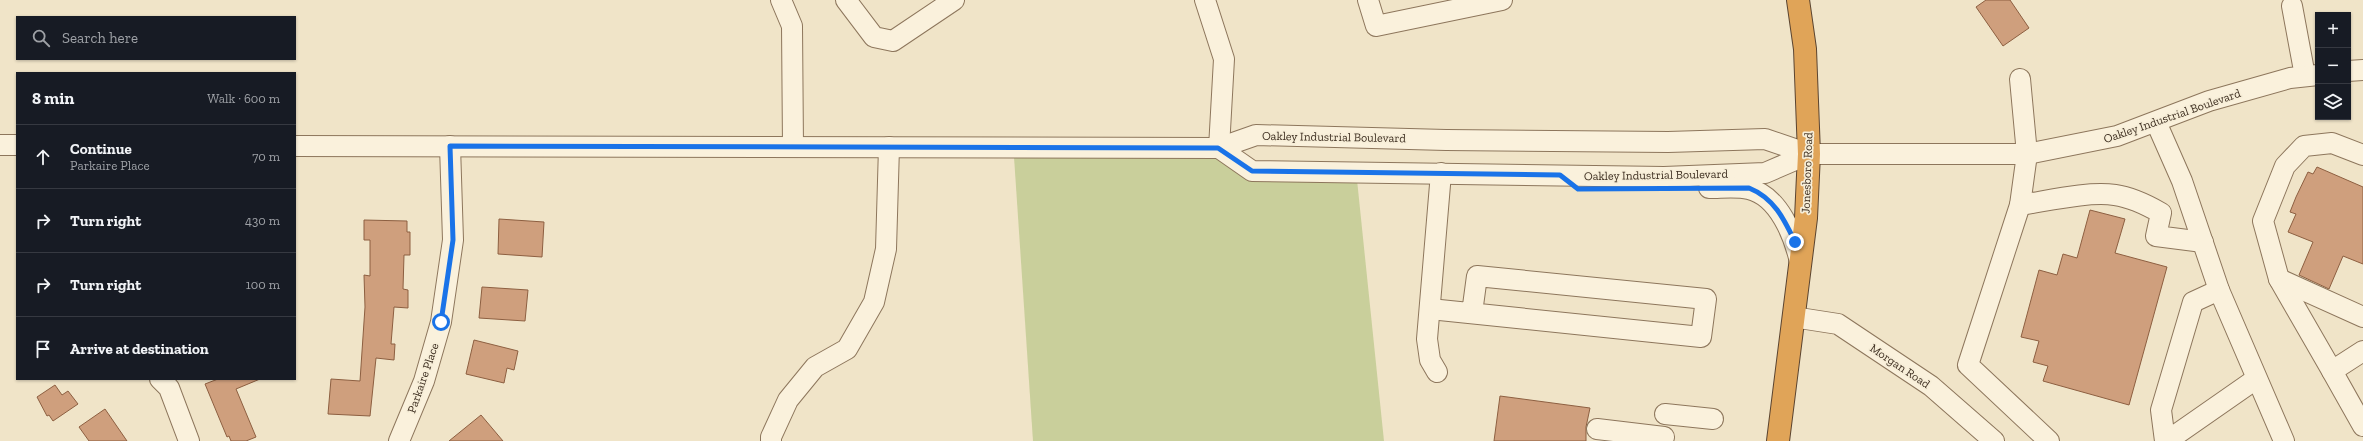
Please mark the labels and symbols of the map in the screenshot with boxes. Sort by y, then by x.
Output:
street label: Oakley Industrial Boulevard [2102,86,2243,146]
street label: Oakley Industrial Boulevard [1262,129,1407,145]
street label: Jonesboro Road [1799,132,1815,214]
street label: Oakley Industrial Boulevard [1584,167,1729,183]
route end [1786,233,1804,251]
route start [432,313,450,331]
street label: Parkaire Place [404,341,442,415]
street label: Morgan Road [1867,341,1933,391]

